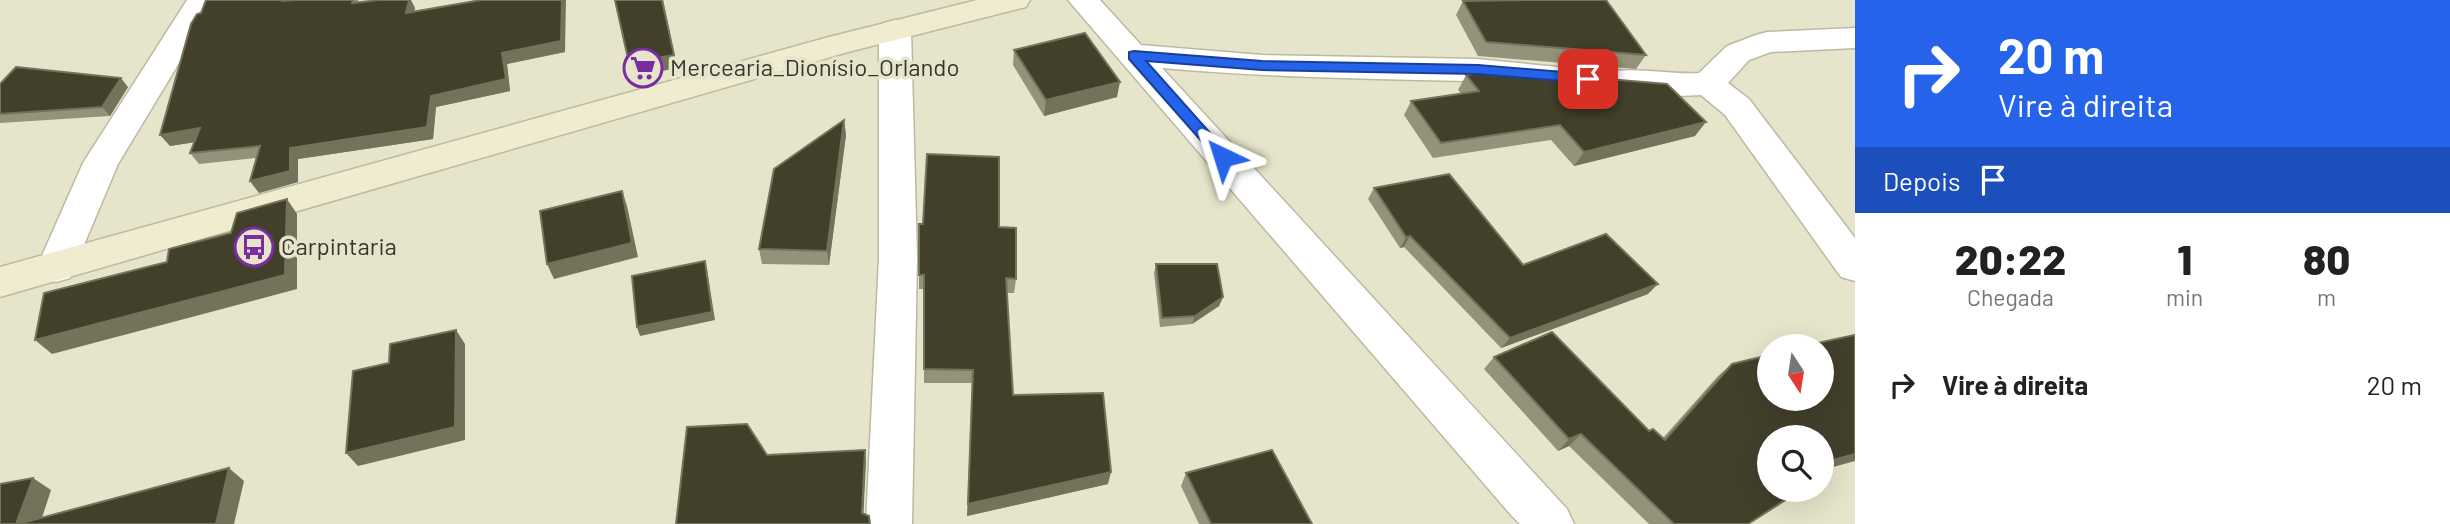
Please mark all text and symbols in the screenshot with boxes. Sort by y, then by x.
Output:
text: 20 m [1998,25,2104,84]
icon: right [1883,28,1974,119]
supermarket icon: Mercearia_Dionísio_Orlando [622,47,664,89]
pin [1558,49,1618,109]
place label: Mercearia_Dionísio_Orlando [670,52,959,81]
icon: arrive [1569,60,1607,98]
text: Vire à direita [1998,85,2173,123]
position arrow [1186,120,1260,194]
icon: arrive [1974,161,2012,199]
text: Depois [1883,165,1960,196]
bus stop icon: Carpintaria [233,226,275,268]
place label: Carpintaria [281,231,397,260]
text: 20:22 [1955,233,2066,283]
text: 1 [2177,233,2192,283]
text: 80 [2303,233,2350,283]
text: Chegada [1967,283,2054,311]
text: min [2166,283,2203,311]
text: m [2317,283,2336,311]
north arrow [1757,334,1834,411]
map controls [1757,334,1834,502]
icon: right [1883,366,1921,404]
text: Vire à direita [1942,369,2088,400]
text: 20 m [2367,369,2422,400]
button: search [1757,425,1834,502]

